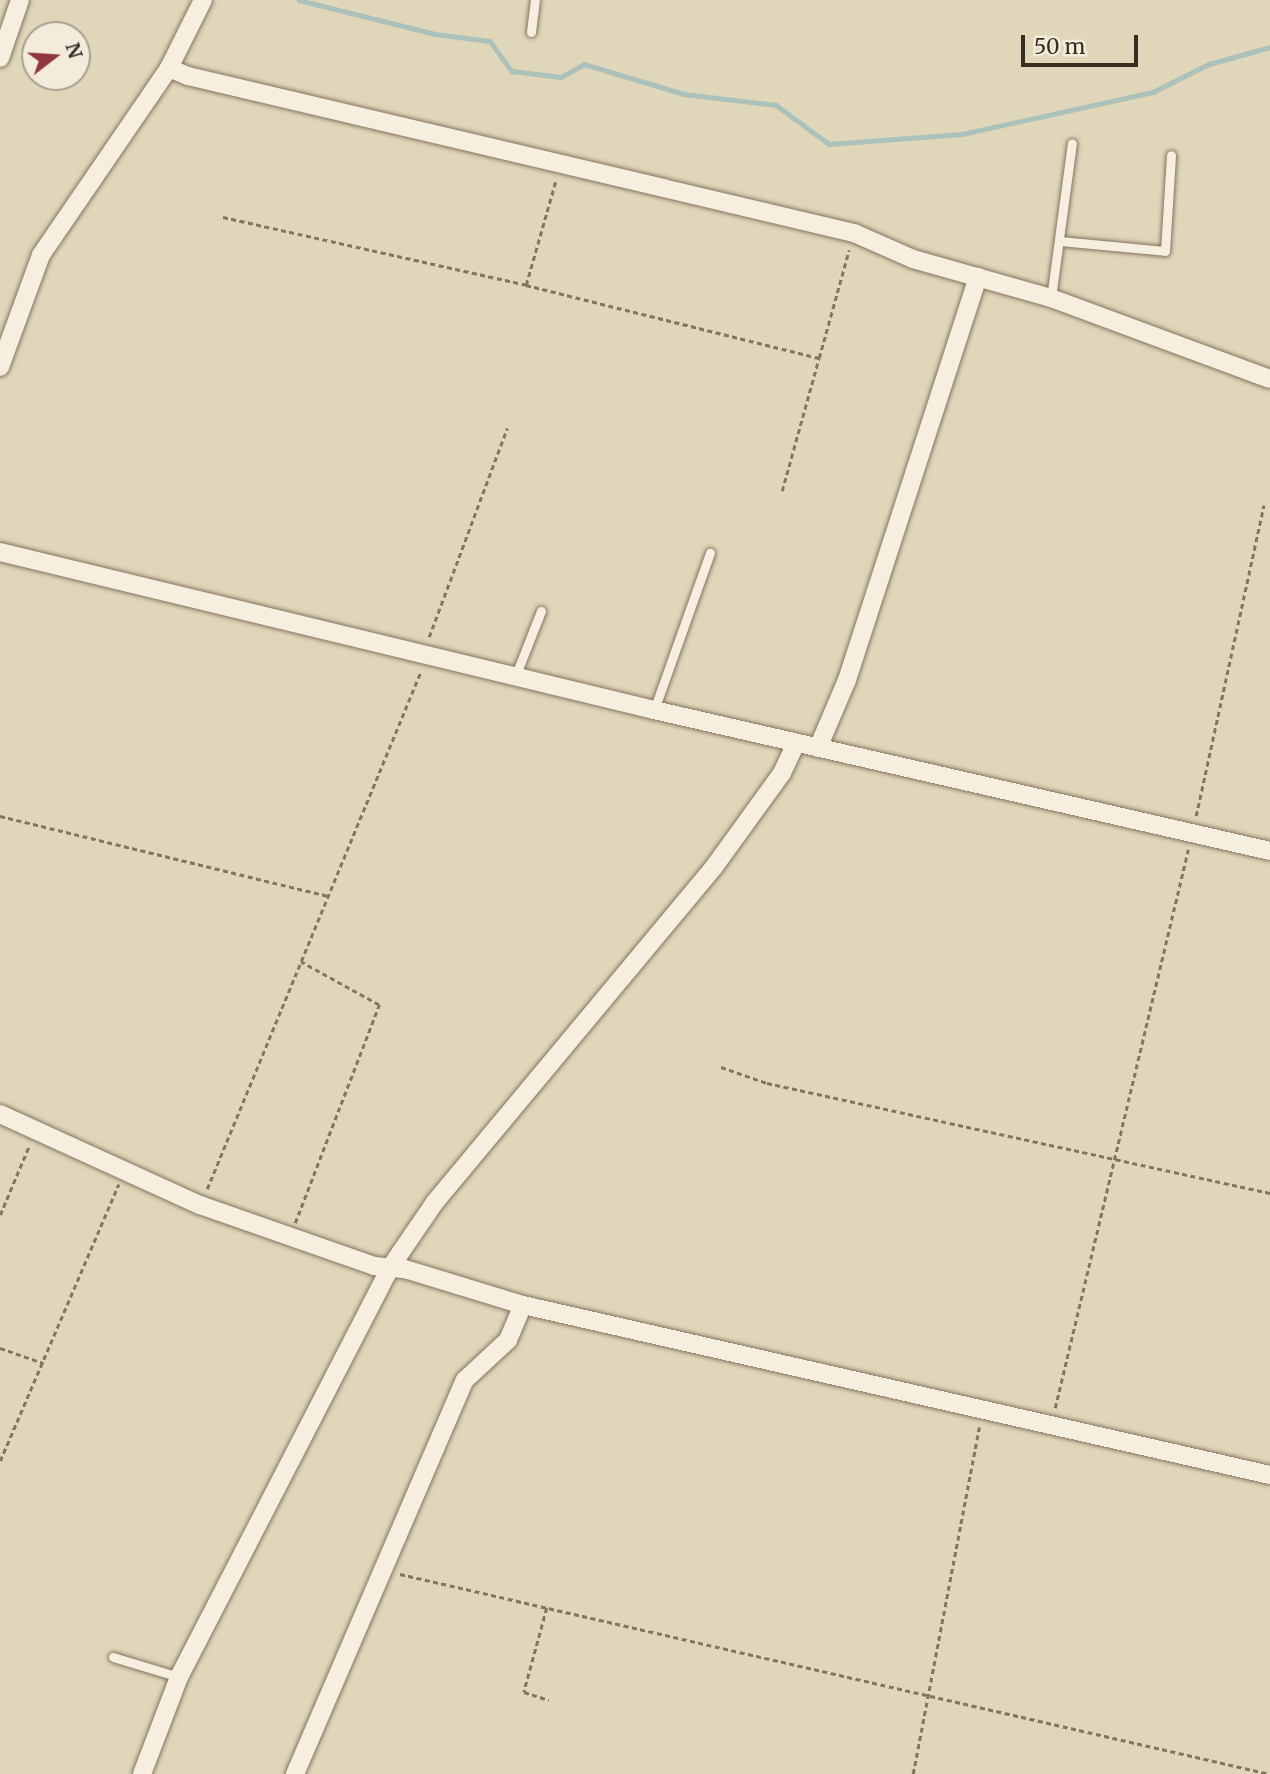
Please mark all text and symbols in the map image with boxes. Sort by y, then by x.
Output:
north arrow [21,21,91,91]
scale bar [1025,21,1142,65]
text: 50 m [1034,33,1085,60]
text: N [60,40,88,61]

